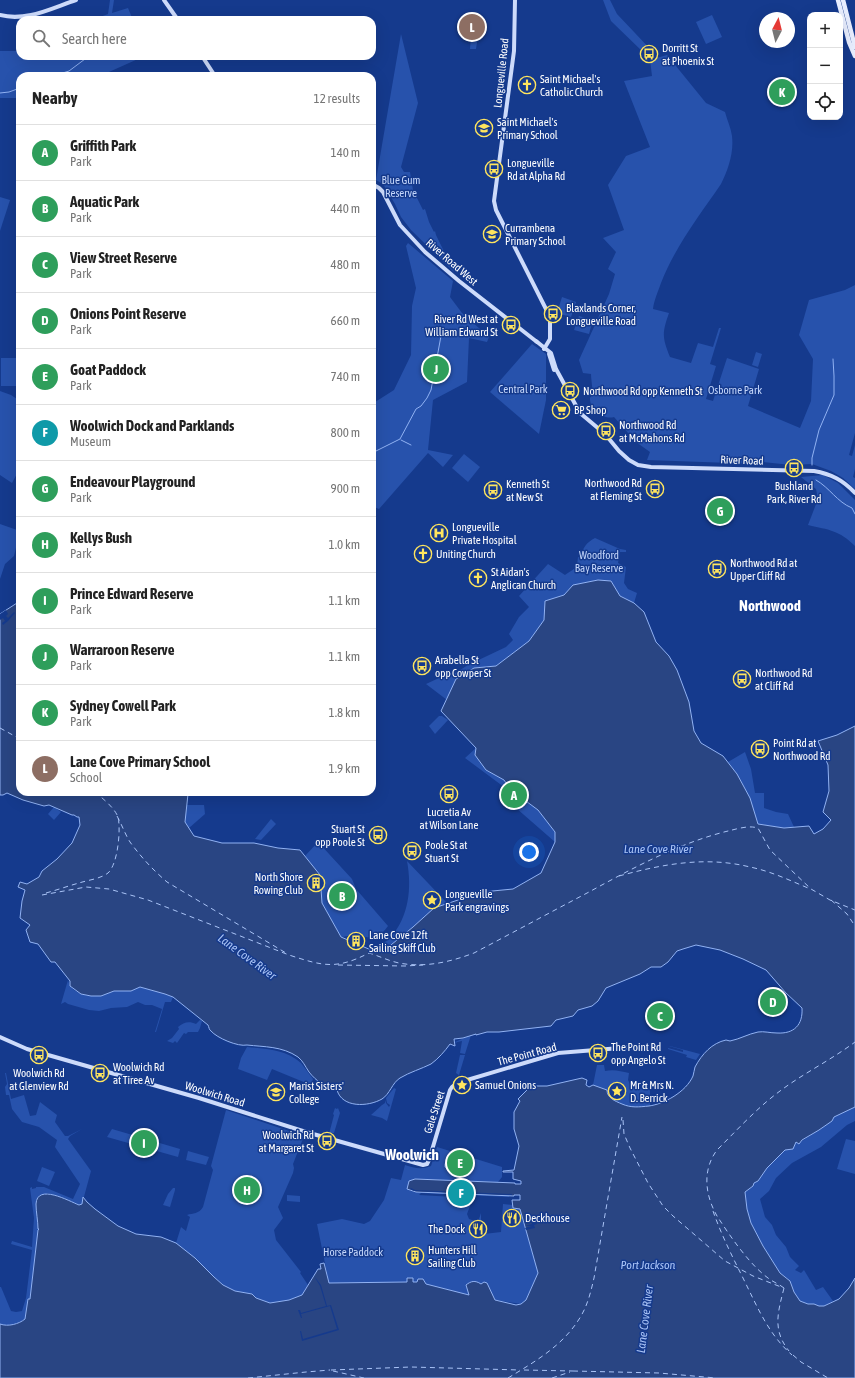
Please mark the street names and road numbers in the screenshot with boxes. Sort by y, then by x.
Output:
street label: Longueville Road [491,38,511,108]
street label: River Road West [424,236,480,288]
street label: River Road [720,453,764,467]
street label: The Point Road [496,1040,558,1068]
street label: Woolwich Road [184,1079,246,1109]
street label: Gale Street [421,1089,447,1135]

